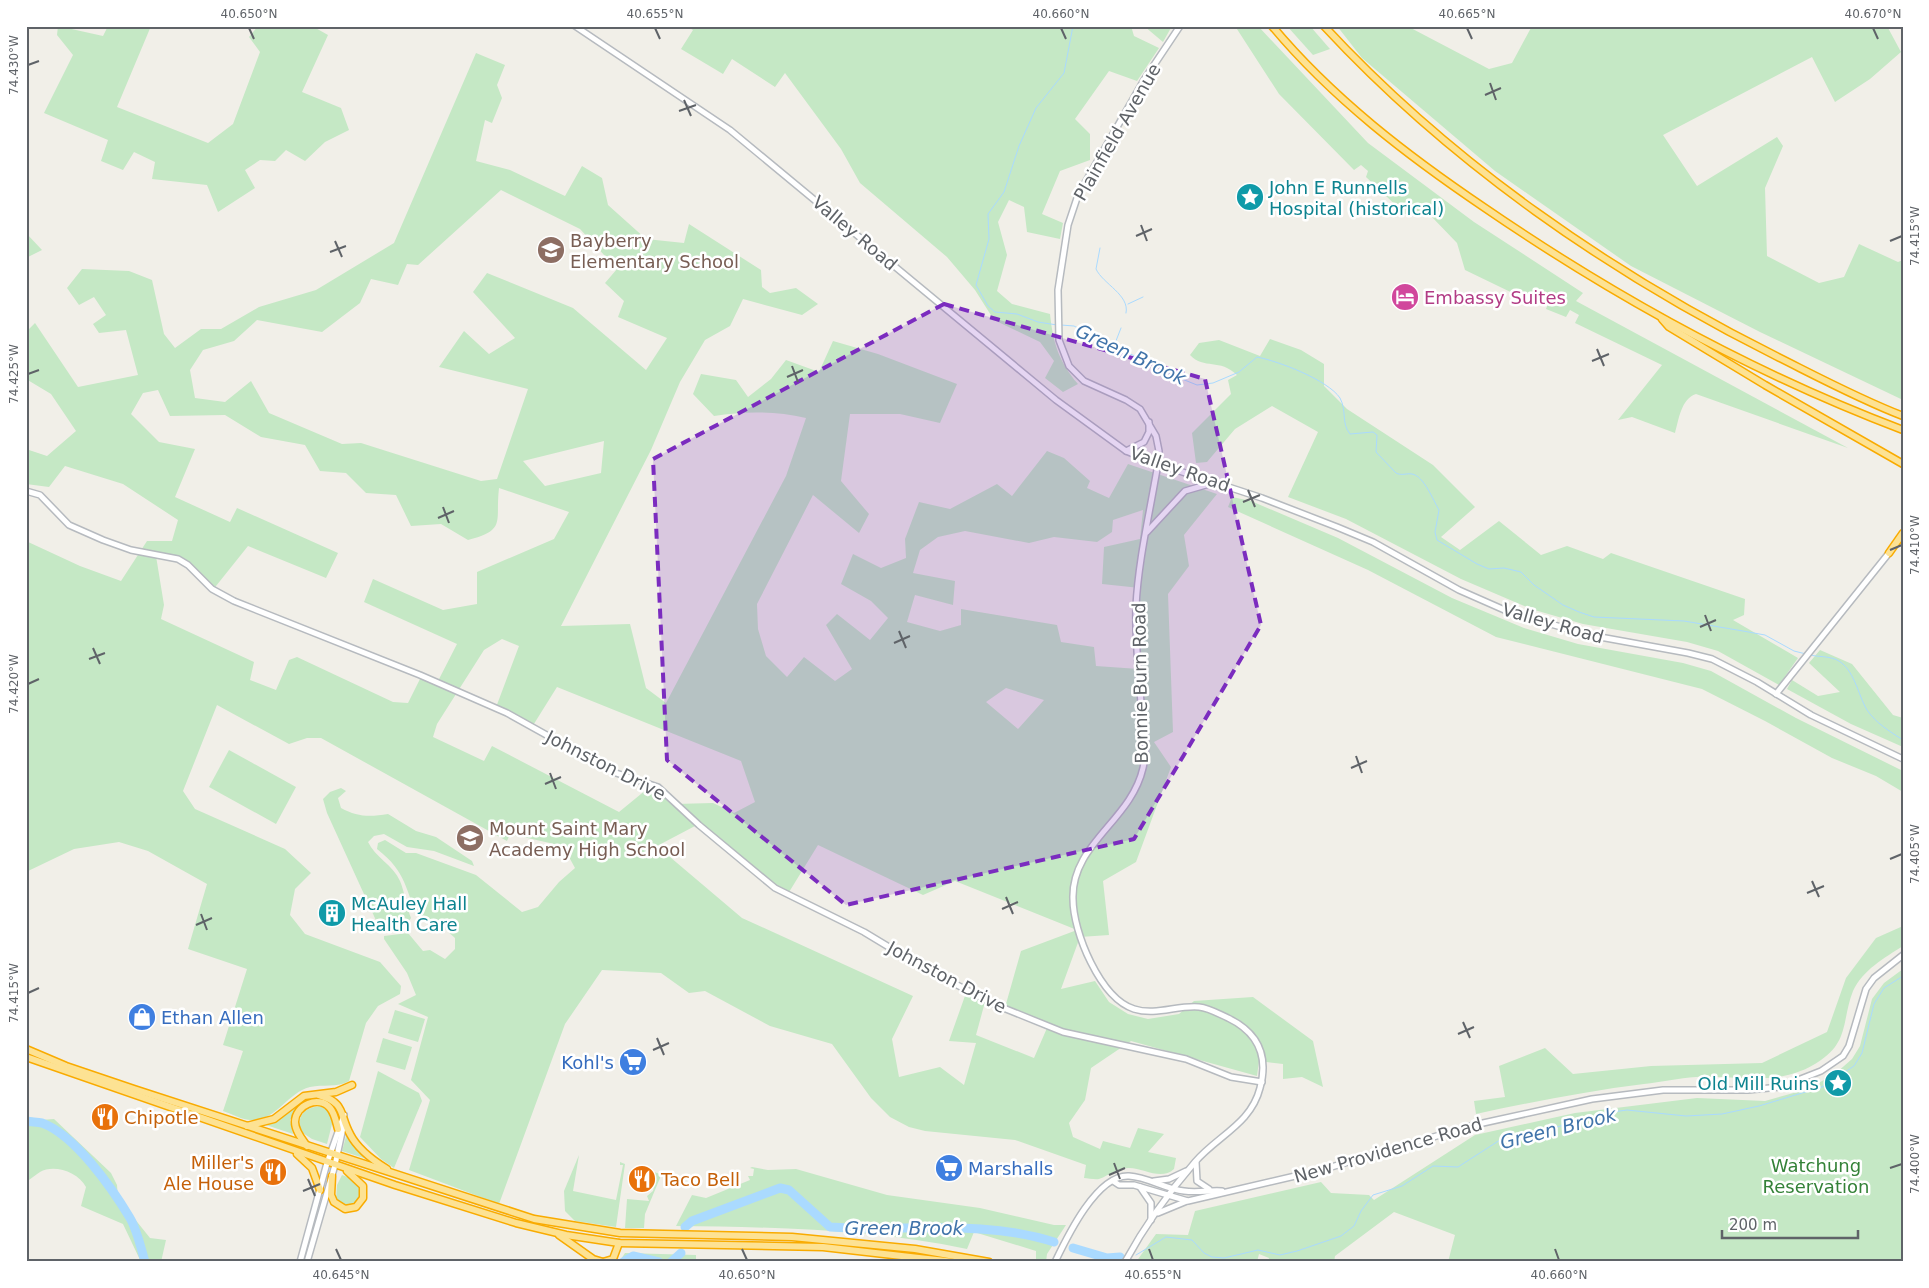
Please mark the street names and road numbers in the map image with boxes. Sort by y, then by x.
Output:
street label: Plainfield Avenue [1069,60,1165,204]
street label: Valley Road [808,191,902,275]
street label: Valley Road [1127,442,1233,496]
street label: Valley Road [1500,598,1606,648]
street label: Bonnie Burn Road [1128,602,1152,764]
street label: Johnston Drive [542,725,669,804]
street label: Johnston Drive [883,936,1010,1017]
street label: New Providence Road [1291,1113,1485,1187]

